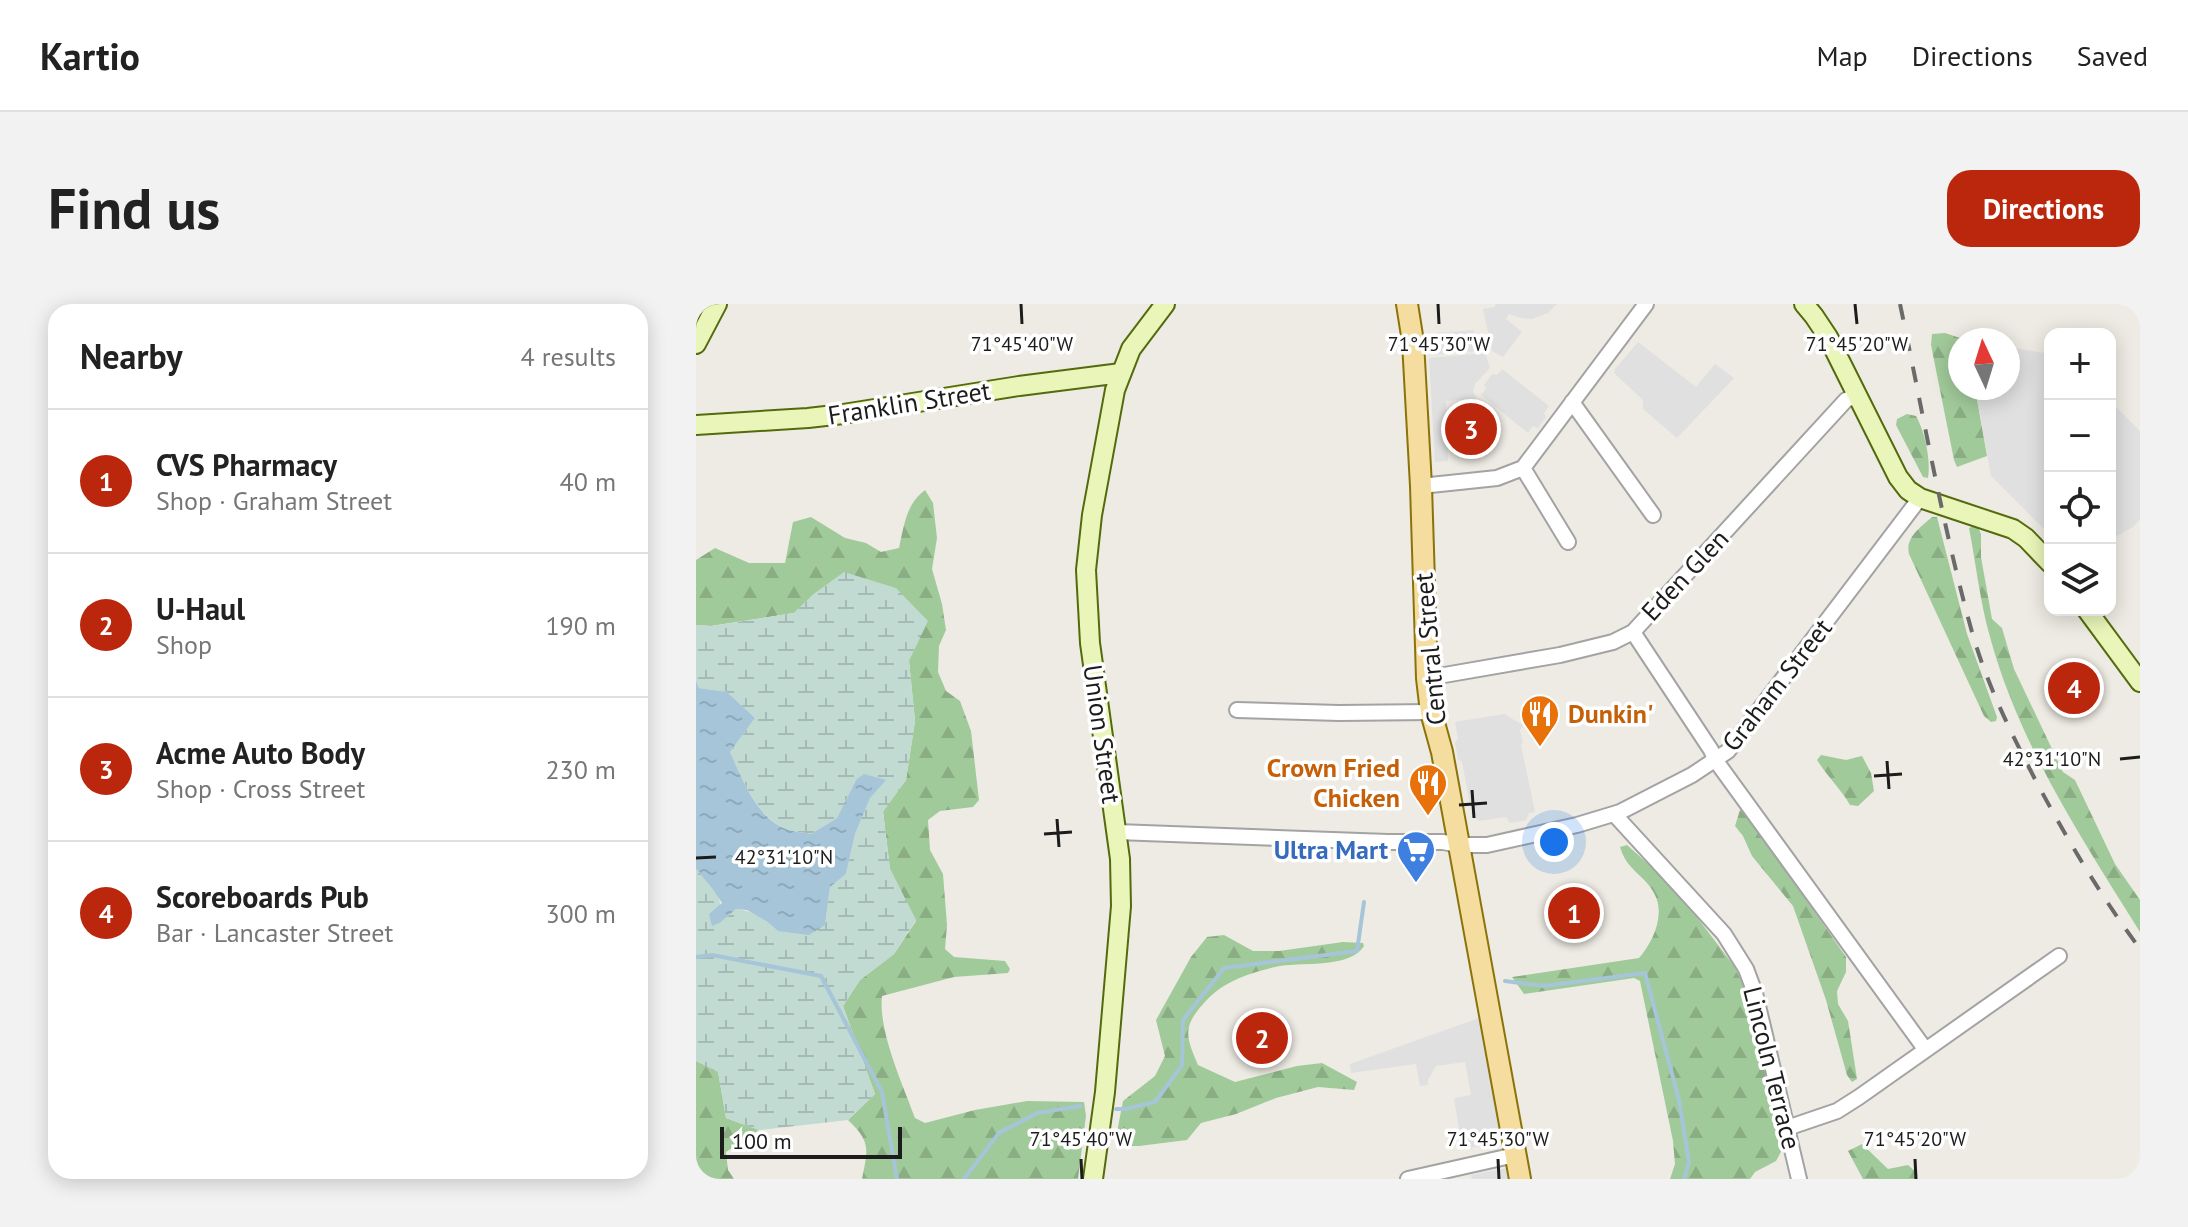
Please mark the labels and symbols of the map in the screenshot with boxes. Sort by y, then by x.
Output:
north arrow [1948,328,2020,400]
text: 71°45'40"W [971,331,1074,357]
text: 71°45'30"W [1388,331,1491,357]
text: 71°45'20"W [1806,331,1909,357]
street label: Franklin Street [825,373,993,432]
pin: 3 [1445,399,1497,459]
street label: Eden Glen [1634,522,1735,627]
street label: Central Street [1406,571,1453,727]
street label: Graham Street [1715,612,1839,758]
pin: 4 [2048,658,2100,718]
street label: Union Street [1076,662,1129,806]
restaurant icon: Dunkin' [1519,693,1561,748]
place label: Dunkin' [1568,697,1654,730]
text: 42°31'10"N [2003,746,2101,772]
place label: Crown Fried Chicken [1267,751,1400,814]
restaurant icon: Crown Fried Chicken [1407,762,1449,817]
your location [1534,822,1574,862]
supermarket icon: Ultra Mart [1395,829,1437,884]
place label: Ultra Mart [1274,833,1388,866]
text: 42°31'10"N [735,844,833,870]
pin: 1 [1548,883,1600,943]
street label: Lincoln Terrace [1736,983,1809,1153]
pin: 2 [1236,1008,1288,1068]
scale bar [720,1123,902,1159]
text: 71°45'40"W [1030,1126,1133,1152]
text: 71°45'30"W [1447,1126,1550,1152]
text: 71°45'20"W [1864,1126,1967,1152]

